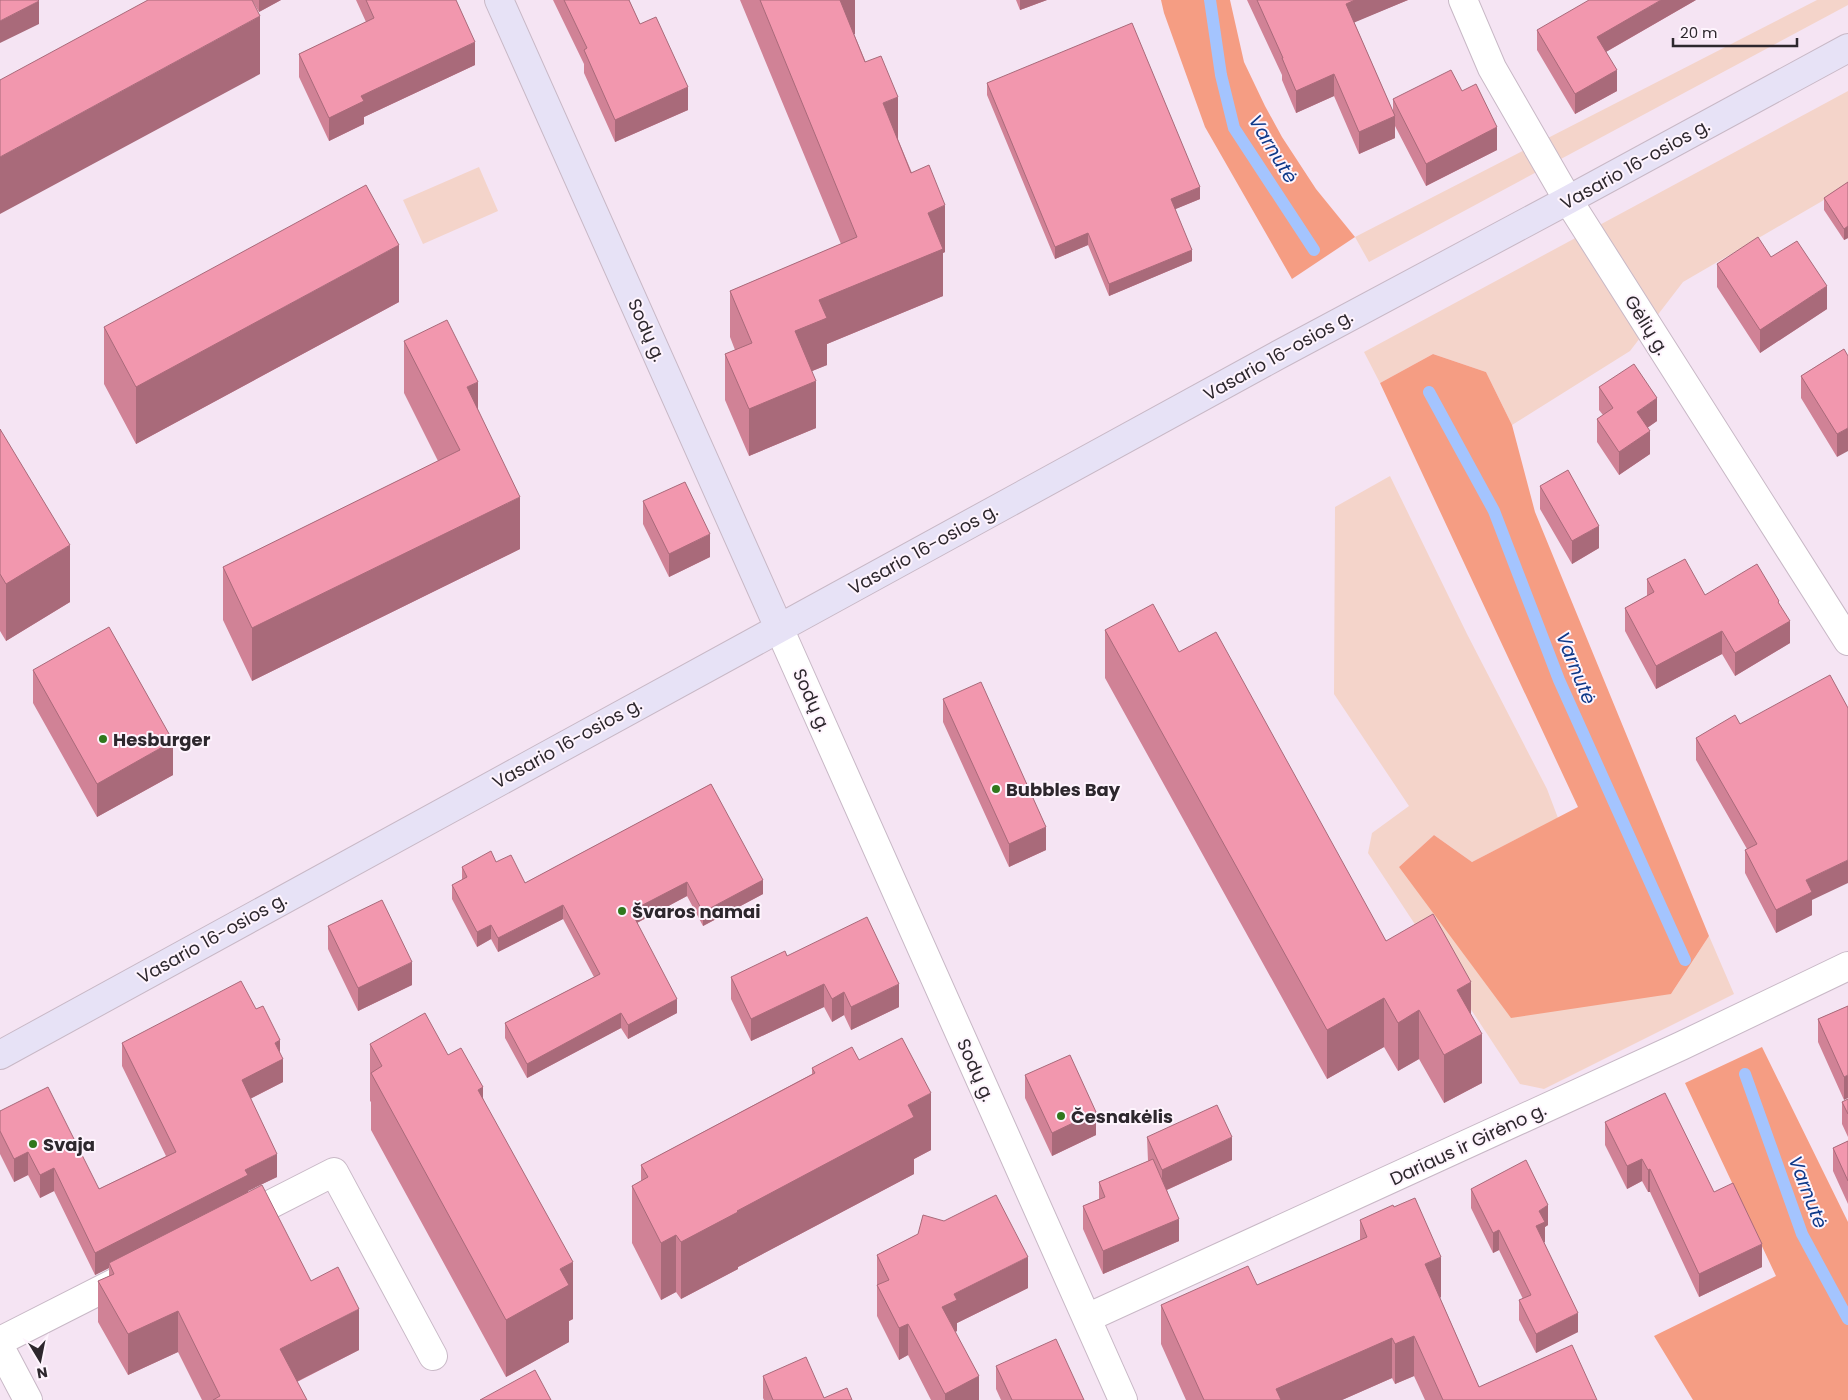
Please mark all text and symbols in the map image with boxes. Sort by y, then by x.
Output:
scale bar [1673,15,1797,47]
text: 20 m [1680,22,1718,43]
water label: Varnutė [1242,110,1304,189]
street label: Vasario 16-osios g. [1556,112,1714,216]
street label: Gėlių g. [1619,290,1675,360]
street label: Sodų g. [622,295,672,365]
street label: Vasario 16-osios g. [1199,303,1357,407]
street label: Vasario 16-osios g. [844,497,1002,601]
water label: Varnutė [1549,628,1603,708]
street label: Sodų g. [787,665,837,735]
street label: Vasario 16-osios g. [488,691,646,795]
place label: Hesburger [113,727,211,752]
marker: Hesburger [97,733,109,745]
place label: Bubbles Bay [1006,777,1121,802]
marker: Bubbles Bay [990,783,1002,795]
street label: Vasario 16-osios g. [133,886,291,990]
place label: Švaros namai [632,899,761,924]
marker: Švaros namai [616,905,628,917]
street label: Sodų g. [951,1035,1001,1105]
street label: Dariaus ir Girėno g. [1386,1097,1550,1191]
place label: Česnakėlis [1071,1104,1173,1129]
marker: Česnakėlis [1055,1110,1067,1122]
place label: Svaja [43,1132,95,1157]
marker: Svaja [27,1138,39,1150]
water label: Varnutė [1782,1152,1834,1232]
north arrow [15,1335,65,1385]
text: N [35,1362,49,1384]

